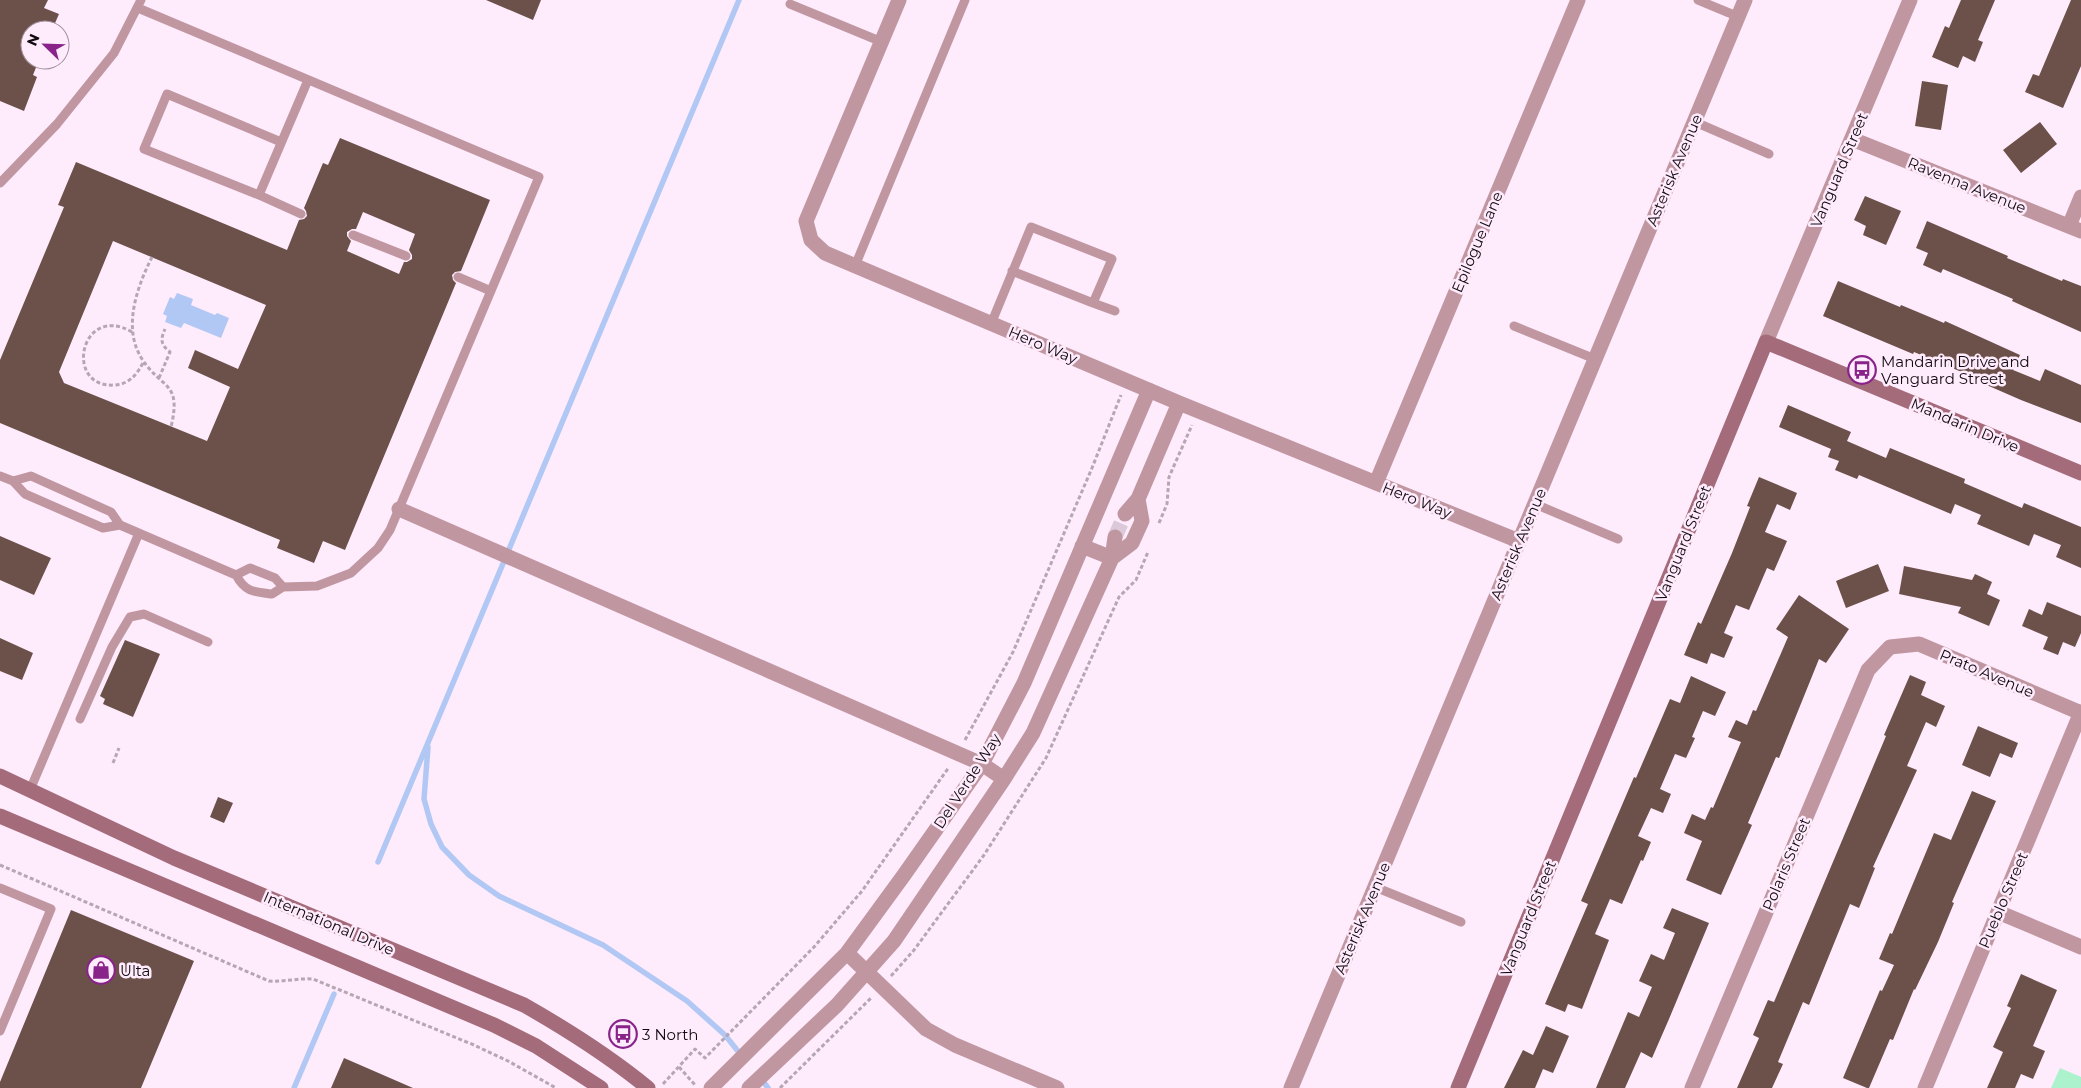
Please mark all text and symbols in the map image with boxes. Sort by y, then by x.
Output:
north arrow [20,20,70,70]
text: N [23,31,44,49]
street label: Vanguard Street [1806,110,1872,230]
street label: Asterisk Avenue [1642,111,1706,229]
street label: Ravenna Avenue [1905,153,2029,217]
street label: Epilogue Lane [1447,189,1507,295]
street label: Hero Way [1006,322,1081,368]
place label: Mandarin Drive and Vanguard Street [1881,352,2030,388]
bus stop icon: Mandarin Drive and Vanguard Street [1847,355,1877,385]
street label: Mandarin Drive [1908,394,2022,456]
street label: Hero Way [1380,478,1455,523]
street label: Vanguard Street [1651,482,1715,604]
street label: Asterisk Avenue [1486,485,1550,603]
street label: Prato Avenue [1937,645,2037,701]
street label: Del Verde Way [929,729,1005,832]
street label: Polaris Street [1758,815,1814,913]
street label: Pueblo Street [1974,849,2032,951]
street label: Vanguard Street [1496,857,1560,979]
street label: Asterisk Avenue [1330,859,1394,977]
street label: International Drive [261,887,397,959]
shop icon: Ulta [86,955,116,985]
place label: Ulta [120,961,150,980]
bus stop icon: 3 North [608,1019,638,1049]
place label: 3 North [642,1025,698,1044]

